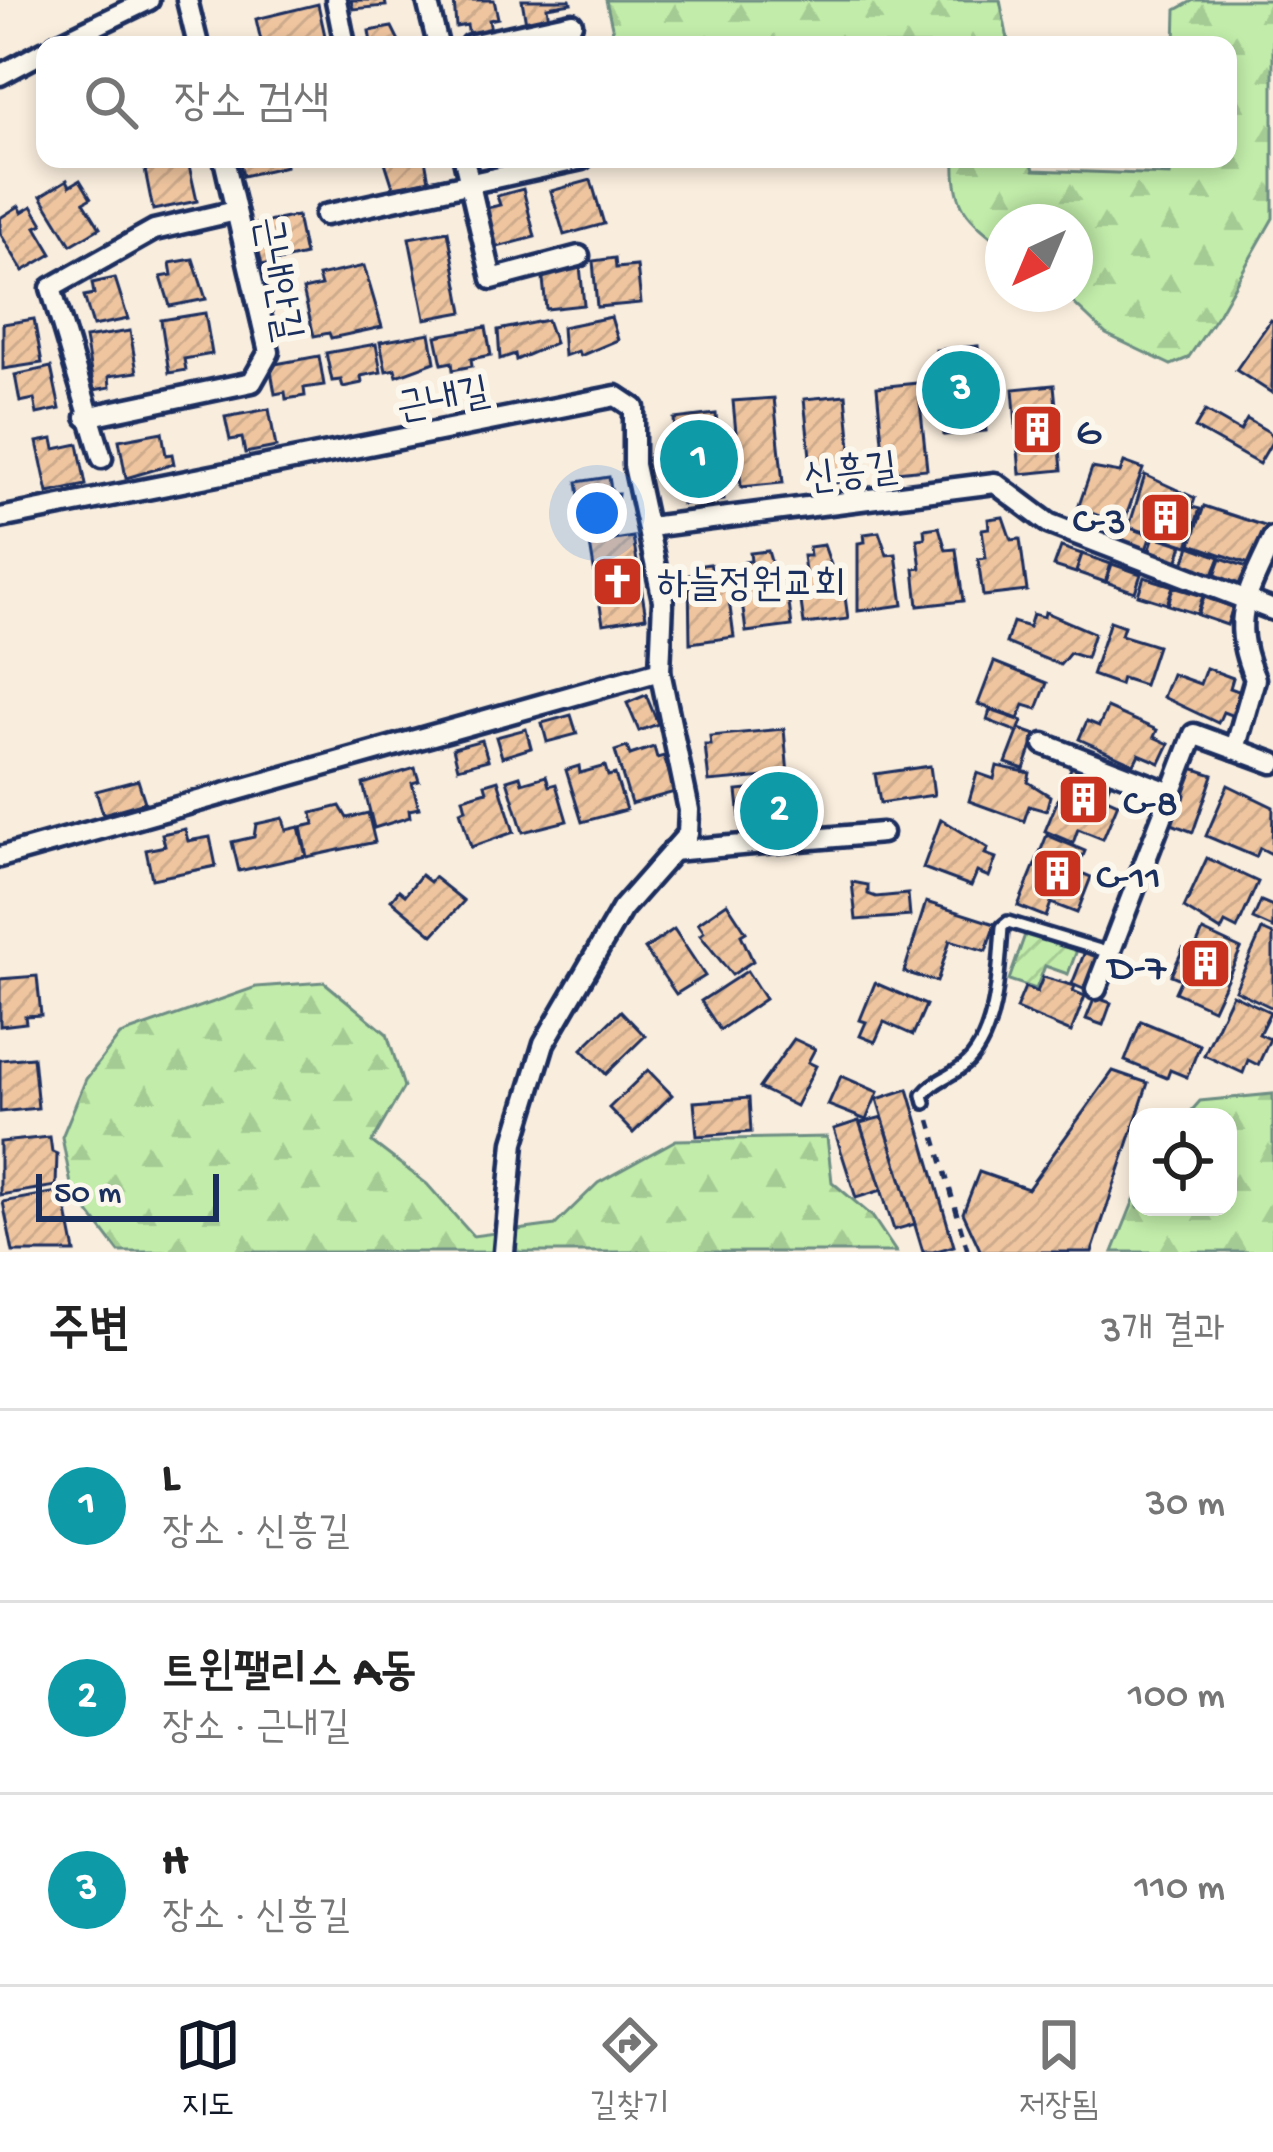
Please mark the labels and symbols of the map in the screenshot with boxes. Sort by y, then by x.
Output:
north arrow [985,204,1093,312]
street label: 근내안길 [241,213,308,345]
pin: 3 [922,345,1000,435]
street label: 근내길 [393,371,494,434]
building icon: G [1009,401,1065,457]
place label: G [1076,413,1102,459]
pin: 1 [660,414,738,504]
street label: 신흥길 [801,446,900,505]
your location [567,483,627,543]
building icon: C-3 [1137,490,1193,546]
place label: C-3 [1072,502,1126,548]
church icon: 하늘정원교회 [590,553,646,609]
place label: 하늘정원교회 [657,565,845,611]
pin: 2 [740,766,818,856]
building icon: C-8 [1056,772,1112,828]
place label: C-8 [1123,784,1178,830]
building icon: C-11 [1029,846,1085,902]
place label: C-11 [1096,858,1161,904]
building icon: D-7 [1177,936,1233,992]
place label: D-7 [1105,948,1168,994]
scale bar [36,1168,219,1221]

